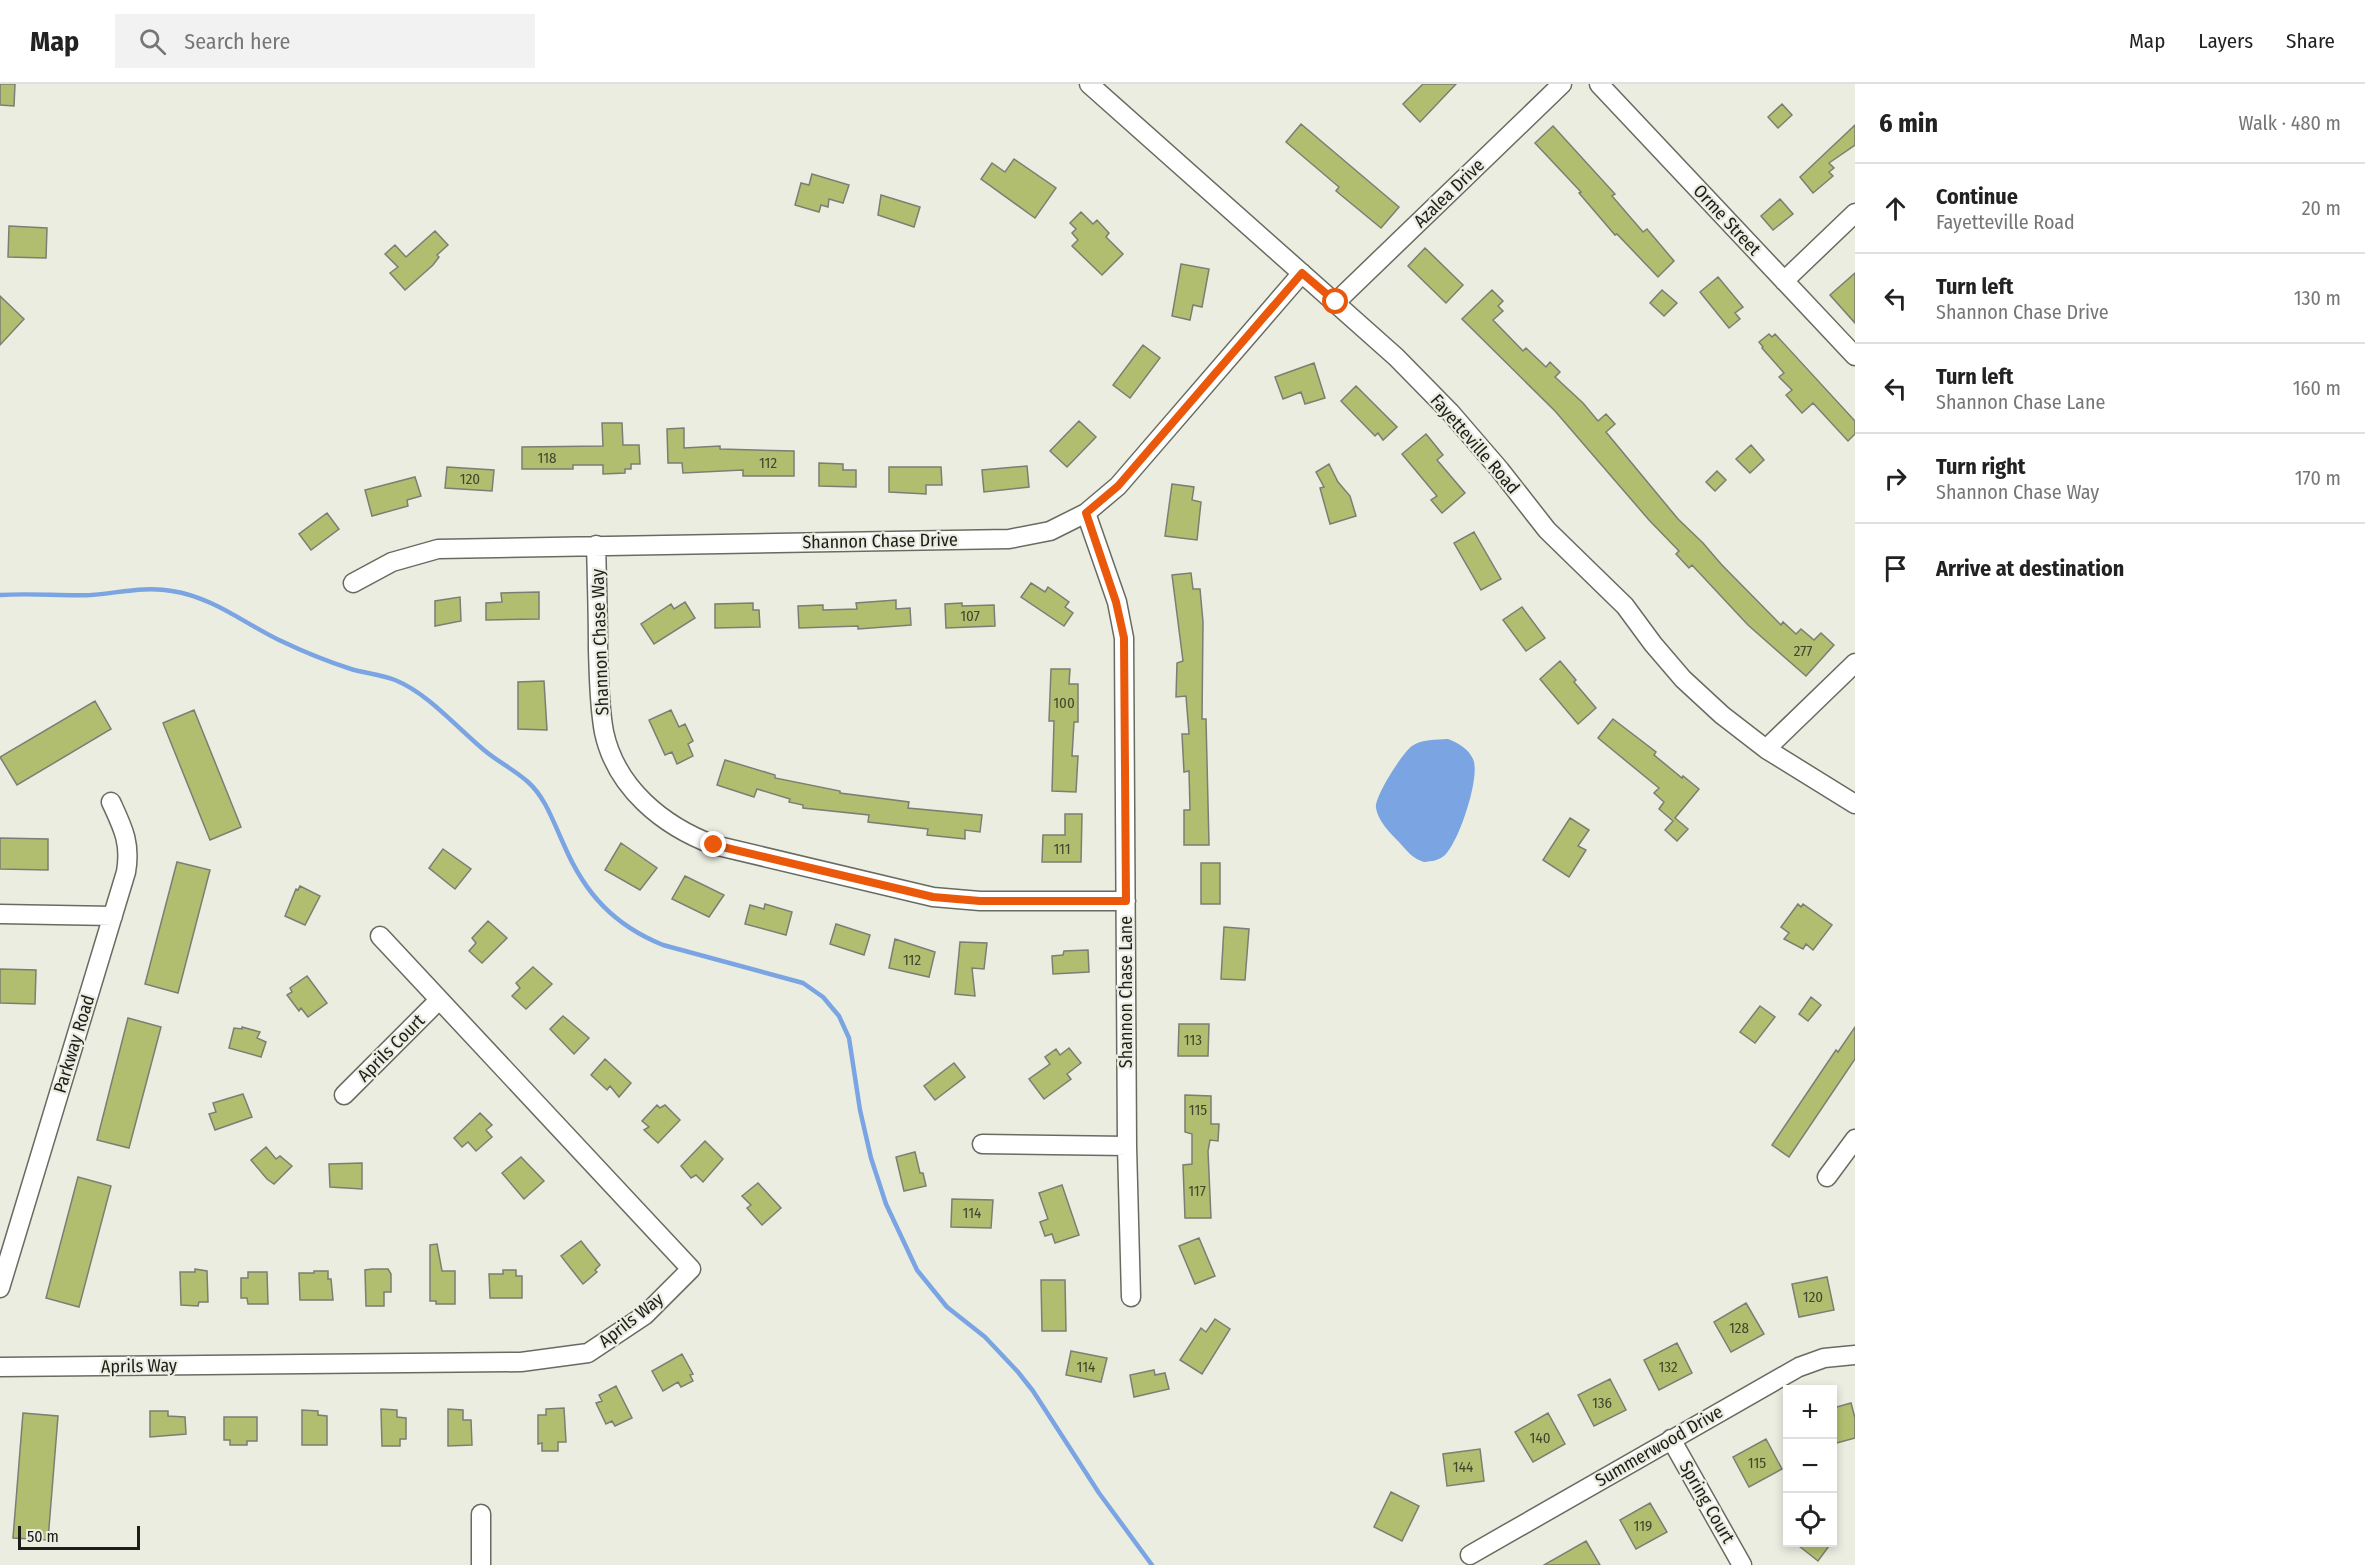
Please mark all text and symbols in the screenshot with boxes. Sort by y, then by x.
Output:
search box [115,14,535,68]
text: Map [30,25,79,58]
icon: search [136,25,169,58]
text: Search here [184,28,290,55]
text: Map [2129,28,2165,54]
text: Layers [2198,28,2253,54]
text: Share [2286,28,2335,54]
text: 6 min [1879,108,1938,139]
text: Walk · 480 m [2239,111,2341,135]
street label: Azalea Drive [1409,154,1489,232]
street label: Orme Street [1689,180,1765,260]
text: Continue [1936,183,2018,210]
icon: ahead [1879,192,1912,225]
text: 20 m [2302,196,2341,220]
text: Fayetteville Road [1936,210,2075,234]
text: Turn left [1936,273,2014,300]
icon: left [1879,282,1912,315]
text: 130 m [2294,286,2341,310]
route start [1322,288,1348,314]
text: Shannon Chase Drive [1936,300,2109,324]
text: Turn left [1936,363,2014,390]
icon: left [1879,372,1912,405]
text: 160 m [2293,376,2341,400]
street label: Fayetteville Road [1426,390,1524,498]
text: Shannon Chase Lane [1936,390,2105,414]
house number: 118 [538,449,557,467]
text: Turn right [1936,453,2025,480]
house number: 112 [759,454,777,472]
icon: right [1879,462,1912,495]
text: 170 m [2295,466,2341,490]
house number: 120 [460,470,480,488]
text: Shannon Chase Way [1936,480,2099,504]
street label: Shannon Chase Drive [802,529,958,553]
icon: arrive [1879,552,1912,585]
text: Arrive at destination [1936,555,2124,582]
street label: Shannon Chase Way [586,568,614,716]
house number: 107 [960,607,980,625]
house number: 277 [1794,642,1812,660]
house number: 100 [1053,694,1075,712]
route end [700,831,726,857]
house number: 111 [1053,840,1071,858]
street label: Shannon Chase Lane [1115,916,1137,1068]
house number: 112 [903,951,921,969]
street label: Parkway Road [49,992,99,1096]
street label: Aprils Court [353,1010,429,1086]
house number: 113 [1184,1031,1202,1049]
house number: 115 [1189,1101,1207,1119]
house number: 117 [1188,1182,1206,1200]
house number: 114 [963,1204,981,1222]
street label: Aprils Way [594,1288,668,1352]
house number: 120 [1803,1288,1823,1306]
house number: 128 [1729,1319,1749,1337]
street label: Aprils Way [101,1354,177,1378]
house number: 114 [1077,1358,1095,1376]
house number: 132 [1658,1358,1678,1376]
map controls [1783,1385,1837,1547]
button: + [1783,1385,1837,1439]
house number: 136 [1592,1394,1612,1412]
street label: Summerwood Drive [1591,1400,1727,1492]
house number: 140 [1530,1429,1550,1447]
button: − [1783,1439,1837,1493]
house number: 115 [1748,1454,1766,1472]
street label: Spring Court [1675,1457,1739,1547]
house number: 144 [1453,1458,1473,1476]
button: locate [1783,1493,1837,1547]
house number: 119 [1634,1517,1652,1535]
scale bar [18,1523,140,1550]
text: 50 m [27,1527,59,1546]

